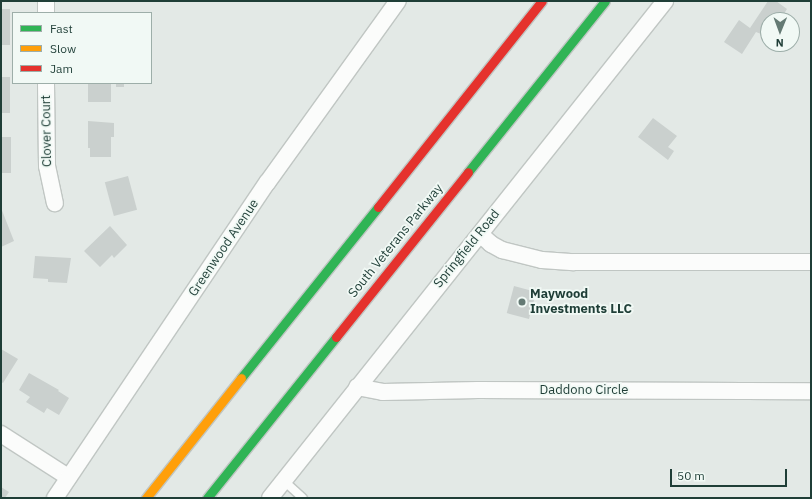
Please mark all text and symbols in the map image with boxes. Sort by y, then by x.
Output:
legend [12,12,152,84]
north arrow [760,12,800,52]
text: Fast [50,21,73,36]
text: N [776,36,784,50]
text: Slow [50,41,76,56]
text: Jam [50,61,73,76]
street label: Clover Court [39,95,55,167]
street label: South Veterans Parkway [345,181,447,301]
street label: Greenwood Avenue [186,196,262,300]
street label: Springfield Road [431,207,503,291]
place label: Maywood Investments LLC [530,287,632,318]
marker: Maywood Investments LLC [517,297,527,307]
street label: Daddono Circle [540,382,628,398]
scale bar [672,461,789,487]
text: 50 m [677,468,705,483]

